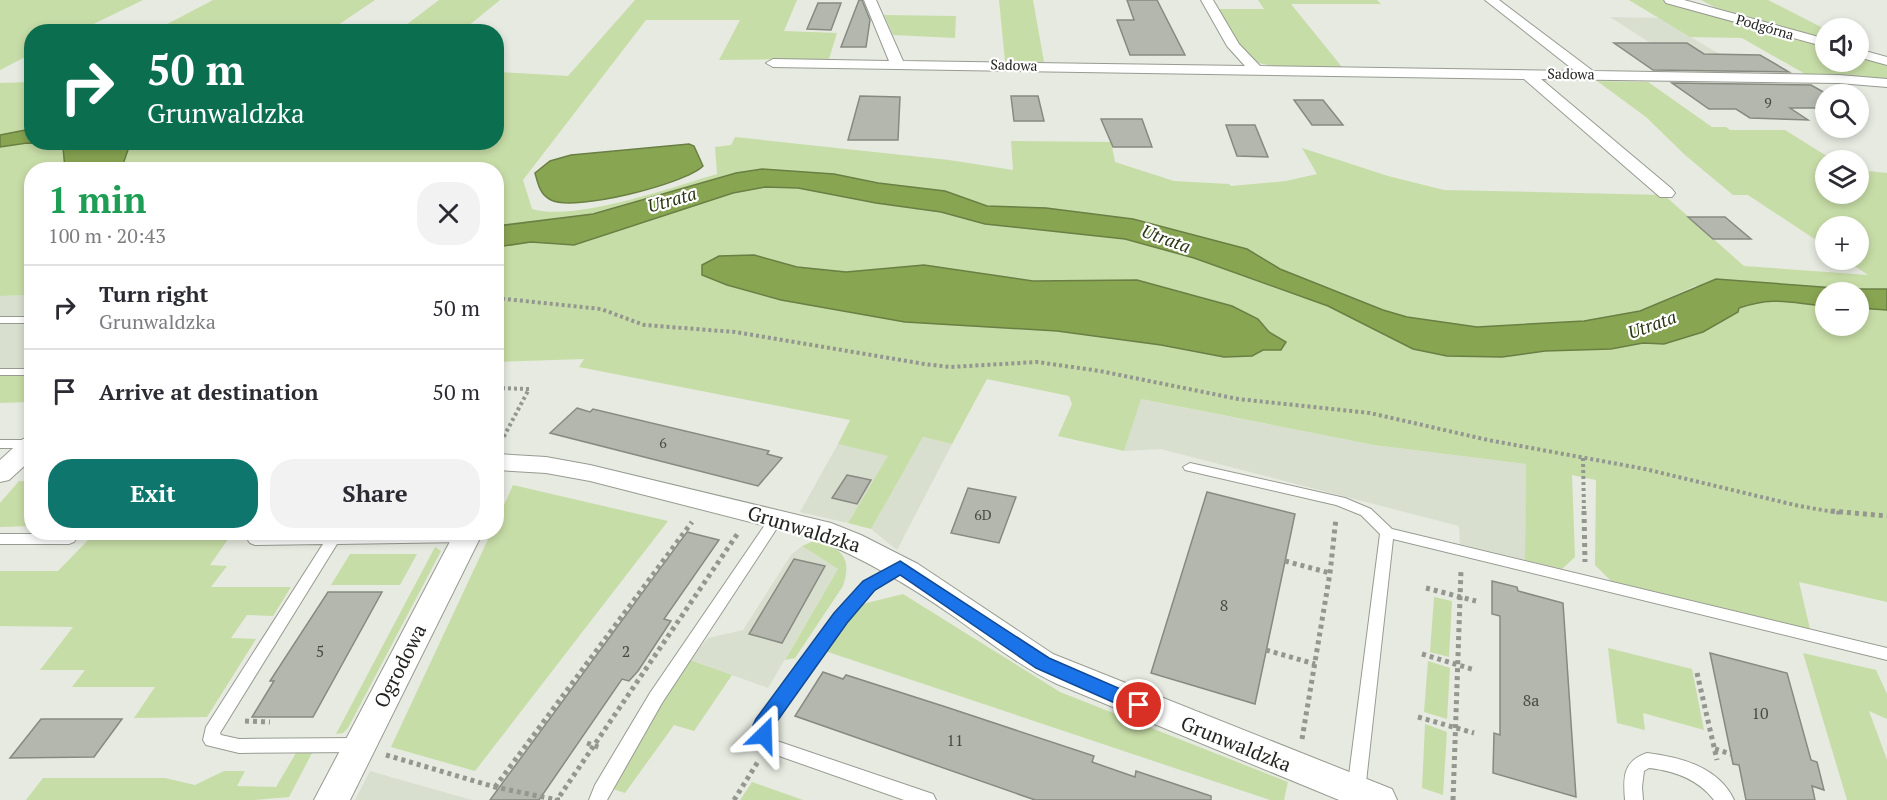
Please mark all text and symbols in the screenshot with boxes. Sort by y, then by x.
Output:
street label: Podgórna [1734,9,1796,44]
map controls [1815,18,1869,336]
button: sound [1815,18,1869,72]
text: 50 m [147,41,245,97]
icon: right [48,48,126,126]
street label: Sadowa [990,54,1038,75]
street label: Sadowa [1547,64,1595,83]
button: search [1815,84,1869,138]
house number: 9 [1764,93,1772,112]
text: Grunwaldzka [147,95,305,131]
button: layers [1815,150,1869,204]
text: 1 min [48,176,146,223]
water label: Utrata [644,181,699,218]
button: close [417,182,480,245]
button: + [1815,216,1869,270]
water label: Utrata [1139,218,1194,258]
text: 100 m · 20:43 [48,222,166,249]
text: Turn right [99,279,208,308]
button: − [1815,282,1869,336]
icon: right [48,291,81,324]
text: 50 m [432,293,480,322]
water label: Utrata [1624,304,1679,344]
text: Grunwaldzka [99,308,216,335]
icon: arrive [48,375,81,408]
text: Arrive at destination [99,377,318,406]
text: 50 m [432,377,480,406]
house number: 6 [659,433,667,452]
button: Exit [48,459,258,528]
button: Share [270,459,480,528]
street label: Grunwaldzka [744,499,864,559]
house number: 6D [974,505,992,524]
house number: 8 [1220,594,1228,616]
street label: Ogrodowa [367,619,432,712]
house number: 5 [316,640,324,662]
house number: 2 [622,640,630,662]
pin [1113,679,1164,730]
icon: arrive [1122,688,1155,721]
house number: 8a [1523,689,1539,711]
house number: 10 [1751,702,1769,724]
position arrow [732,703,796,767]
street label: Grunwaldzka [1177,709,1295,778]
house number: 11 [946,729,964,751]

